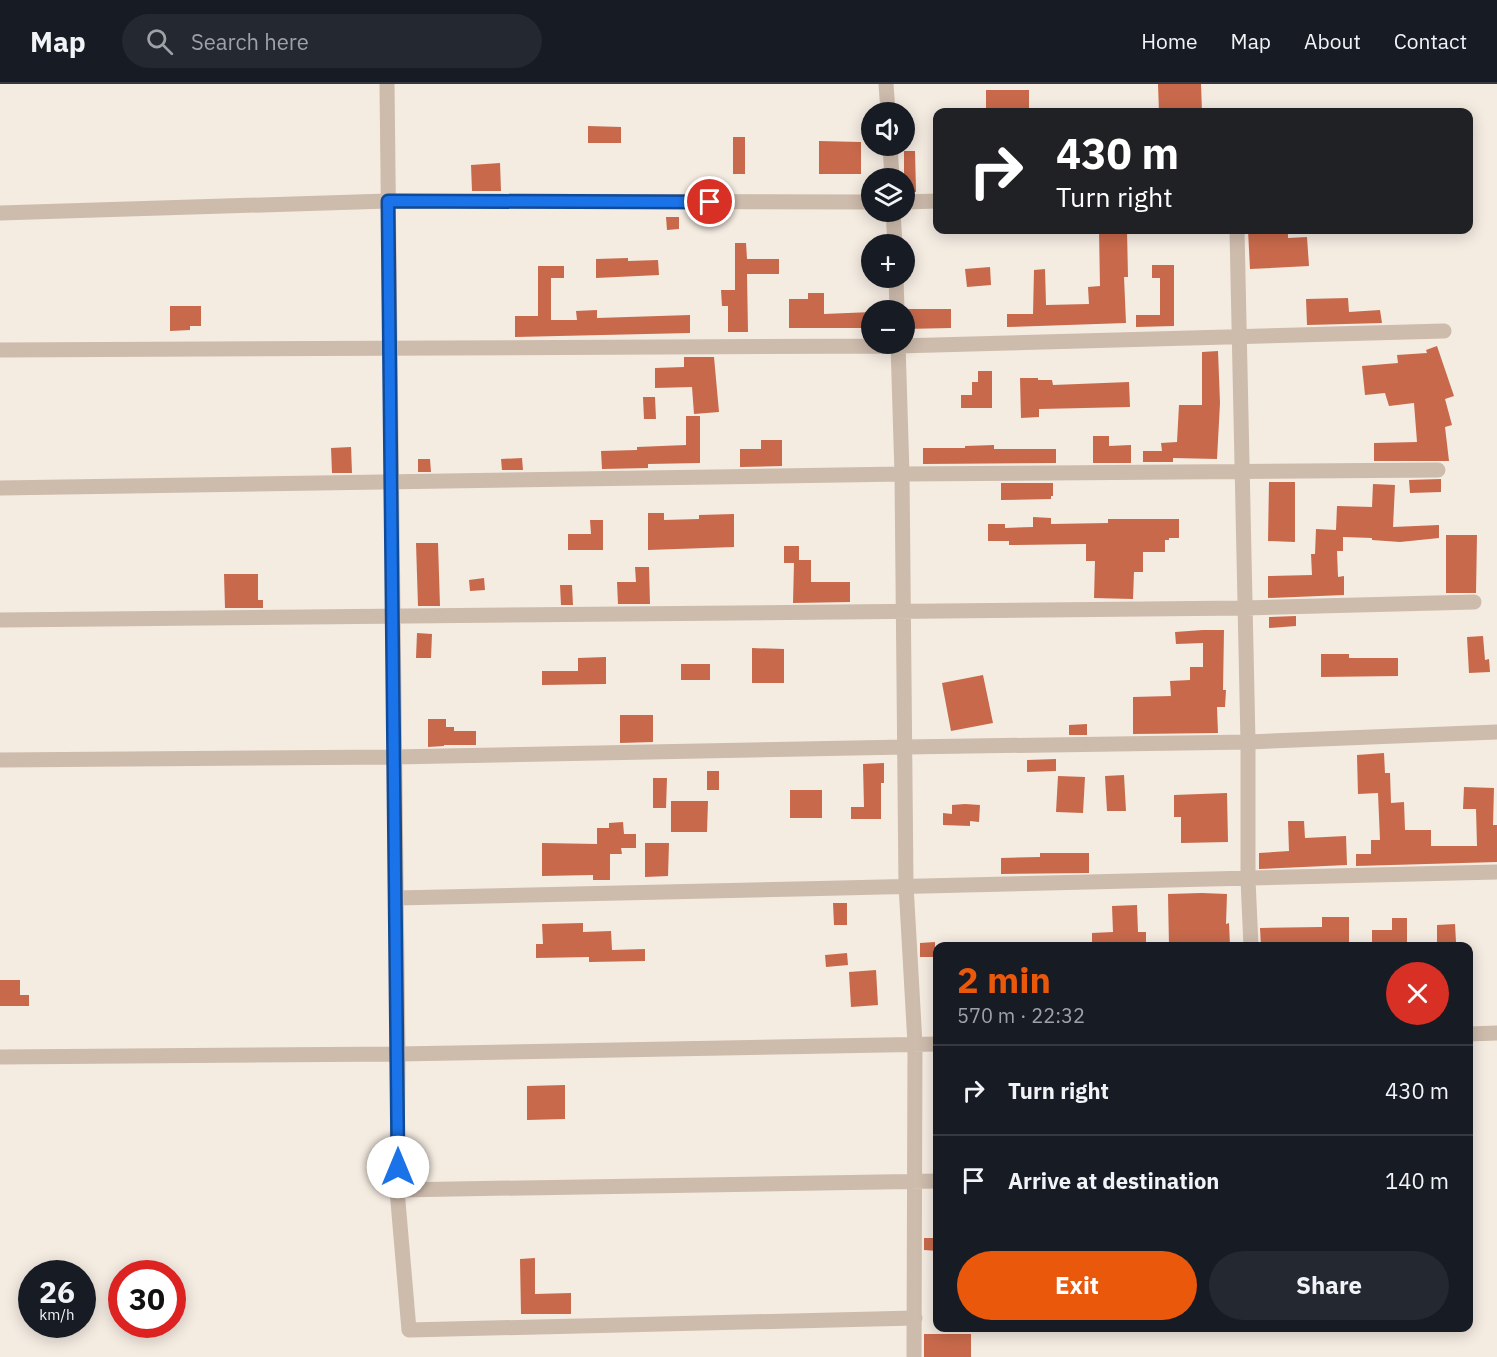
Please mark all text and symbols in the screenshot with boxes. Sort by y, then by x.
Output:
search box [122,14,542,68]
text: Map [30,23,86,60]
icon: search [143,25,176,58]
text: Search here [191,27,309,56]
text: Home [1141,27,1198,55]
text: Map [1231,27,1271,55]
text: About [1304,27,1361,55]
text: Contact [1394,27,1467,55]
map controls [861,102,915,354]
button: sound [861,102,915,156]
text: 430 m [1056,126,1179,181]
icon: right [957,132,1035,210]
button: layers [861,168,915,222]
pin [684,176,735,227]
text: Turn right [1056,179,1173,214]
icon: arrive [693,185,726,218]
button: + [861,234,915,288]
button: − [861,300,915,354]
text: 2 min [957,956,1051,1003]
button: close [1386,962,1449,1025]
text: 570 m · 22:32 [957,1002,1085,1029]
icon: right [957,1074,990,1107]
text: Turn right [1008,1076,1109,1105]
text: 430 m [1385,1076,1449,1105]
position arrow [366,1135,430,1199]
icon: arrive [957,1164,990,1197]
text: Arrive at destination [1008,1166,1219,1195]
text: 140 m [1385,1166,1449,1195]
button: Exit [957,1251,1197,1320]
button: Share [1209,1251,1449,1320]
speed limit sign: 30 [108,1260,186,1338]
text: 26 [39,1272,75,1311]
text: km/h [39,1305,75,1324]

